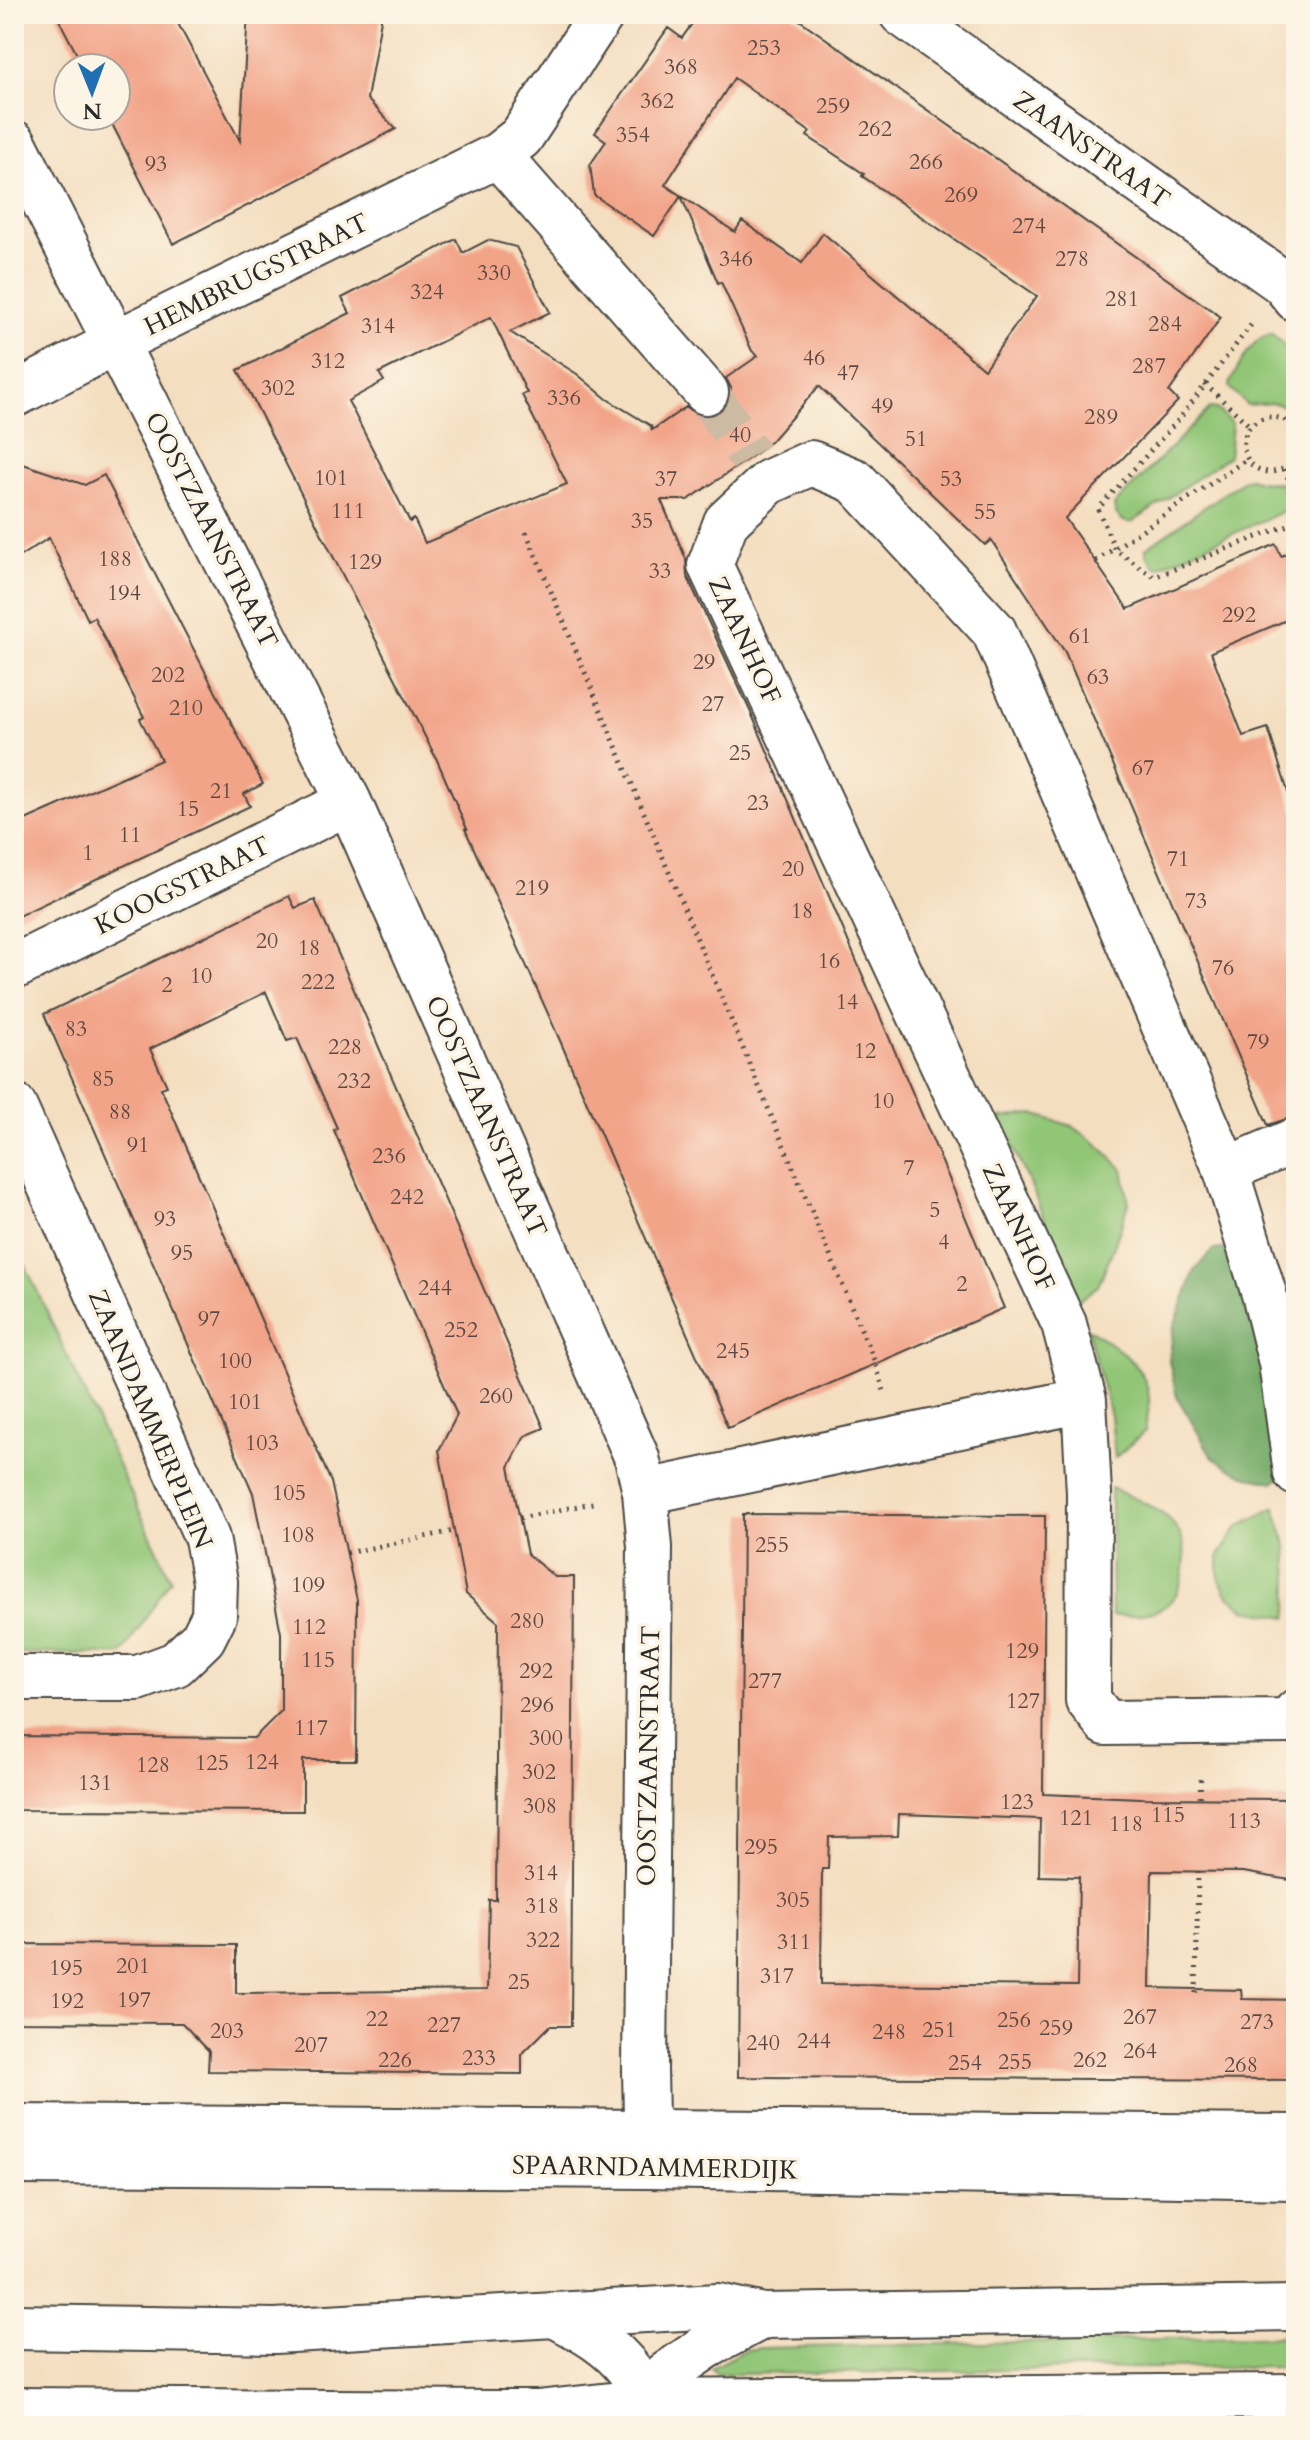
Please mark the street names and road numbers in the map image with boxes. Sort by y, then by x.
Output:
street label: ZAANSTRAAT [1006,82,1177,216]
street label: HEMBRUGSTRAAT [138,205,374,344]
street label: OOSTZAANSTRAAT [137,406,286,654]
street label: ZAANHOF [700,571,789,710]
street label: KOOGSTRAAT [89,828,276,943]
street label: OOSTZAANSTRAAT [417,990,556,1243]
street label: ZAANHOF [974,1158,1063,1297]
street label: ZAANDAMMERPLEIN [80,1284,221,1554]
street label: OOSTZAANSTRAAT [629,1625,668,1887]
street label: SPAARNDAMMERDIJK [512,2148,799,2188]

